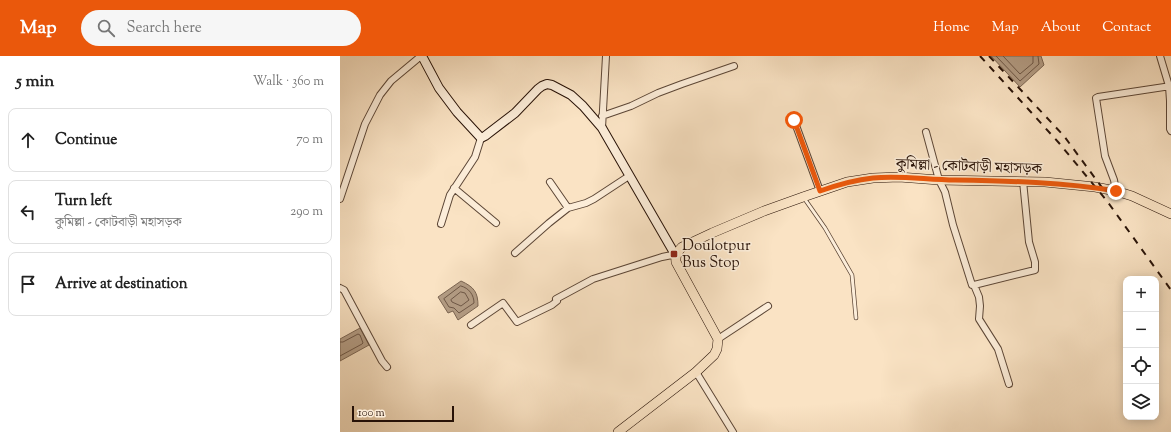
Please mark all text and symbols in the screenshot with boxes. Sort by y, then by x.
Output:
search box [81,10,361,46]
text: Map [20,15,57,42]
icon: search [95,17,117,39]
text: Search here [127,18,202,39]
text: Home [933,18,970,38]
text: Map [992,18,1019,38]
text: About [1041,18,1080,38]
text: Contact [1102,18,1151,38]
text: 5 min [16,70,54,94]
text: Walk · 360 m [253,73,324,91]
route start [785,111,803,129]
icon: ahead [17,129,39,151]
text: Continue [55,130,117,151]
text: 70 m [296,131,323,149]
street label: কুমিল্লা - কোটবাড়ী মহাসড়ক [895,154,1043,181]
route end [1107,182,1125,200]
text: Turn left [55,191,112,212]
icon: left [17,201,39,223]
text: 290 m [290,203,323,221]
text: কুমিল্লা - কোটবাড়ী মহাসড়ক [55,214,182,232]
place label: Doulotpur Bus Stop [682,236,751,274]
marker: Doulotpur Bus Stop [669,249,679,259]
icon: arrive [17,273,39,295]
text: Arrive at destination [55,274,188,295]
map controls [1123,276,1159,420]
button: + [1123,276,1159,312]
button: − [1123,312,1159,348]
button: locate [1123,348,1159,384]
button: layers [1123,384,1159,420]
scale bar [352,404,454,423]
text: 100 m [358,405,385,421]

